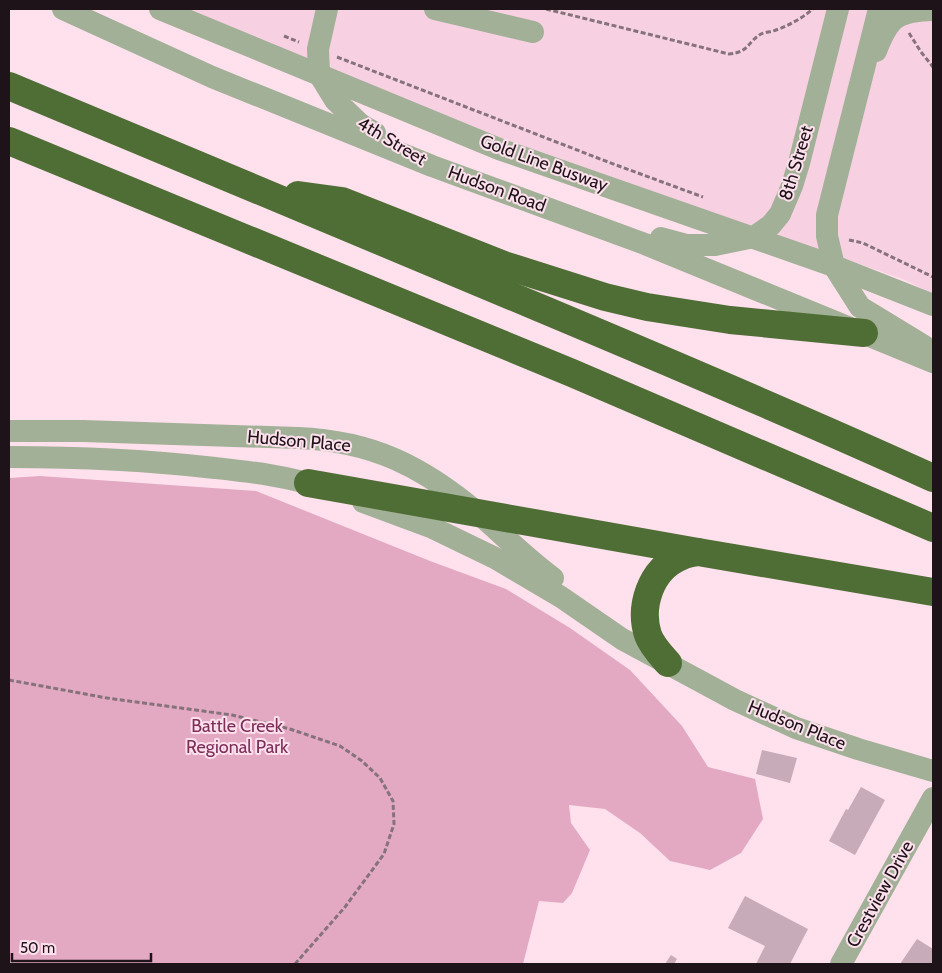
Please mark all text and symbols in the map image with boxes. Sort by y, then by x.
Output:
street label: 4th Street [354,112,430,170]
street label: 8th Street [774,123,818,203]
street label: Gold Line Busway [477,130,611,196]
street label: Hudson Road [445,161,549,217]
street label: Hudson Place [246,426,352,456]
street label: Hudson Place [745,695,849,755]
park label: Battle Creek Regional Park [186,715,289,758]
street label: Crestview Drive [842,837,918,951]
scale bar [12,930,151,962]
text: 50 m [20,939,55,957]

